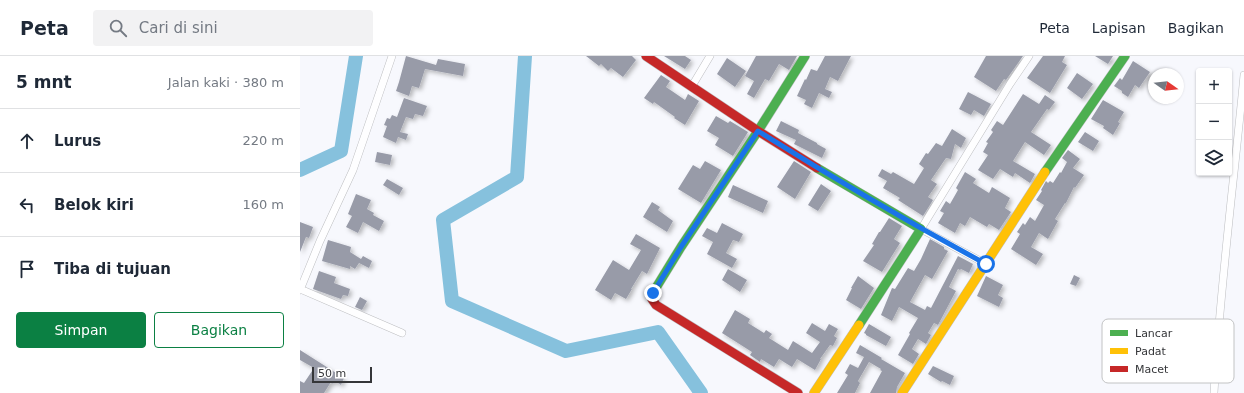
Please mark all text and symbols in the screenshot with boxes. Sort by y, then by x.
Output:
search box [93,10,373,46]
text: Peta [20,17,69,39]
icon: search [107,17,129,39]
text: Cari di sini [139,19,218,37]
text: Peta [1039,20,1070,36]
text: Lapisan [1092,20,1146,36]
text: Bagikan [1168,20,1224,36]
north arrow [1148,68,1184,104]
map controls [1196,68,1232,176]
button: + [1196,68,1232,104]
text: 5 mnt [16,72,72,92]
text: Jalan kaki · 380 m [168,75,284,90]
button: − [1196,104,1232,140]
icon: ahead [16,130,38,152]
text: Lurus [54,132,101,150]
text: 220 m [242,133,284,148]
button: layers [1196,140,1232,176]
icon: left [16,194,38,216]
text: Belok kiri [54,196,134,214]
text: 160 m [242,197,284,212]
route start [977,255,995,273]
icon: arrive [16,258,38,280]
text: Tiba di tujuan [54,260,171,278]
route end [644,284,662,302]
button: Simpan [16,312,146,348]
button: Bagikan [154,312,284,348]
legend [1102,319,1234,383]
text: Lancar [1135,327,1173,340]
text: Padat [1135,345,1167,358]
text: Macet [1135,363,1169,376]
scale bar [312,365,372,384]
text: 50 m [318,367,346,380]

